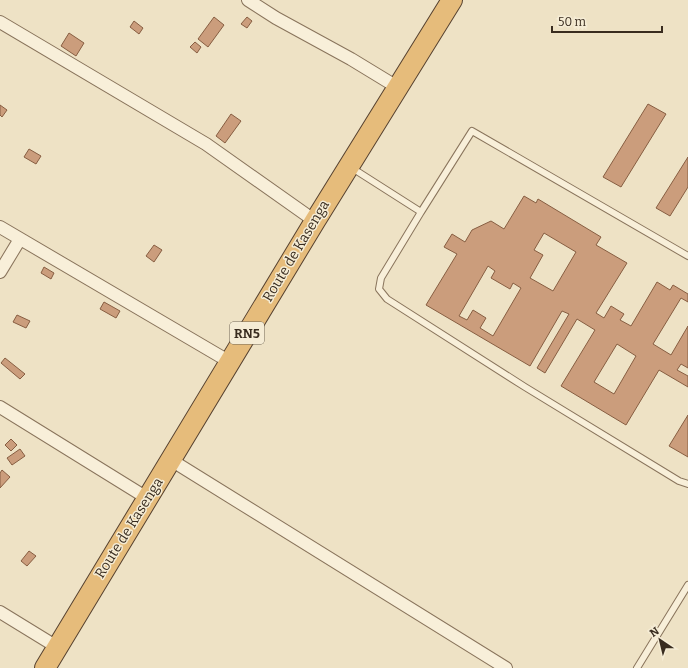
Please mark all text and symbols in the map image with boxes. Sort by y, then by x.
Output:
scale bar [552,8,662,34]
text: 50 m [558,15,587,29]
street label: Route de Kasenga [259,197,333,305]
road number: RN5 [230,322,264,344]
street label: Route de Kasenga [91,474,167,581]
north arrow [640,620,680,660]
text: N [647,624,662,640]

